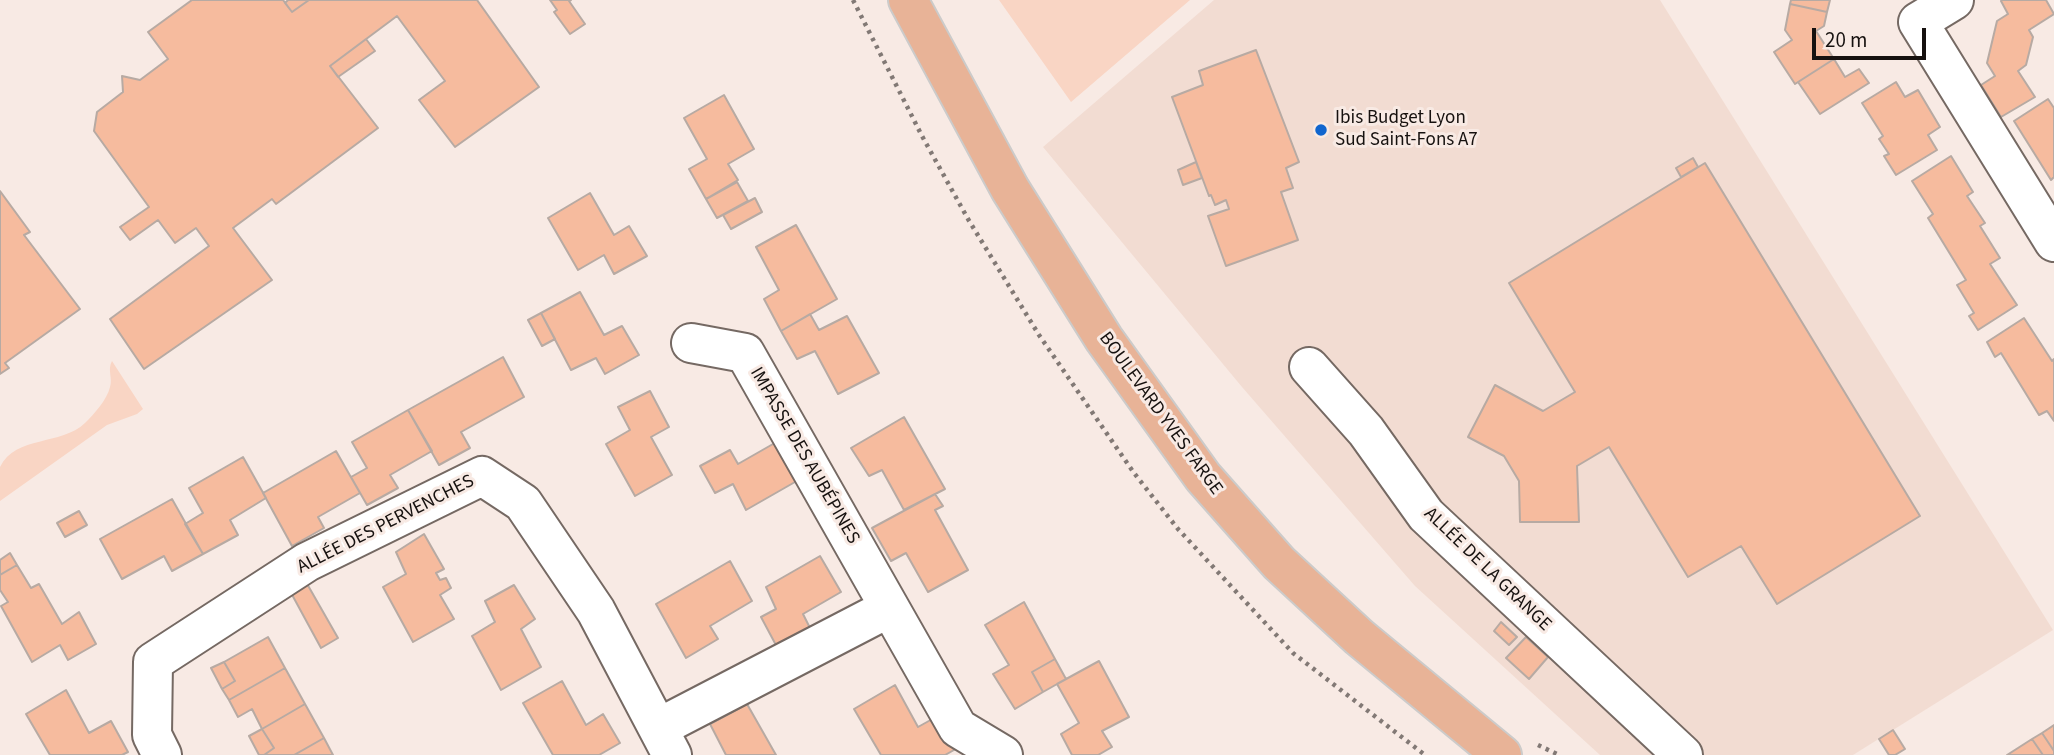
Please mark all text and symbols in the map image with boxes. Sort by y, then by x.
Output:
scale bar [1816,14,1930,58]
text: 20 m [1825,25,1867,55]
place label: Ibis Budget Lyon Sud Saint-Fons A7 [1335,108,1478,152]
marker: Ibis Budget Lyon Sud Saint-Fons A7 [1313,122,1329,138]
street label: BOULEVARD YVES FARGE [1093,328,1227,500]
street label: IMPASSE DES AUBÉPINES [744,364,864,548]
street label: ALLÉE DES PERVENCHES [294,470,478,580]
street label: ALLÉE DE LA GRANGE [1419,503,1555,637]

